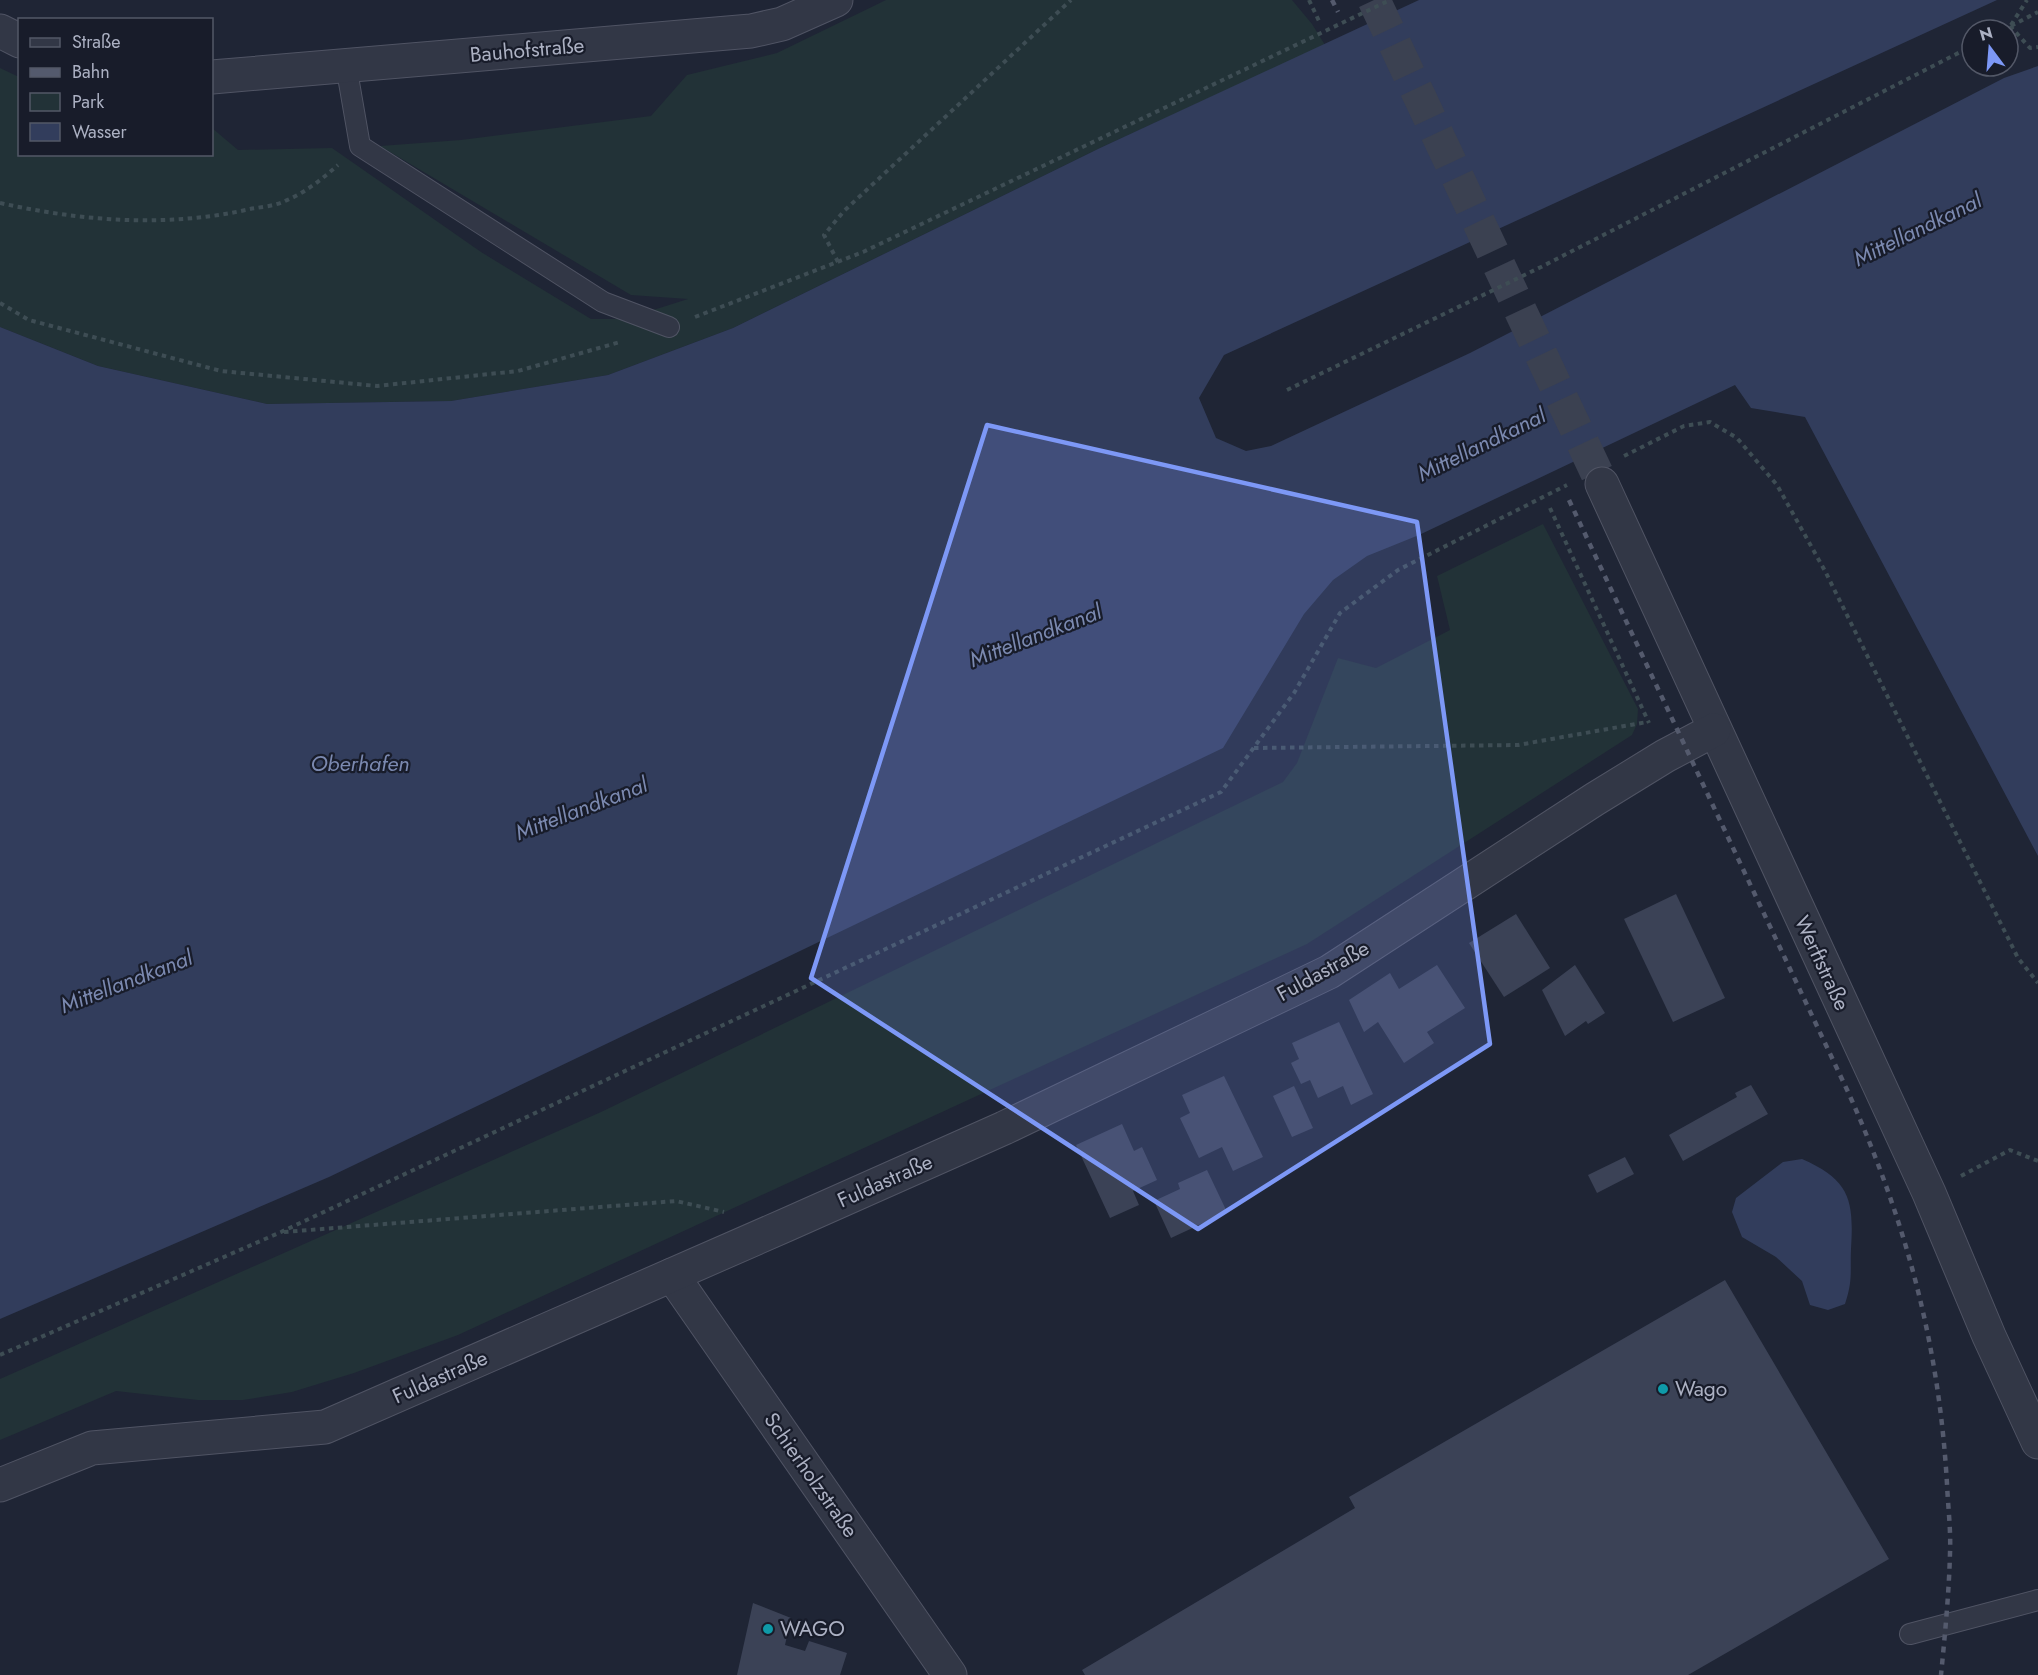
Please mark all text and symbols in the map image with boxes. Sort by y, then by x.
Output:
legend [18,18,213,156]
north arrow [1960,18,2020,78]
text: N [1977,21,1995,47]
text: Straße [72,29,120,55]
street label: Bauhofstraße [468,30,586,70]
text: Bahn [72,59,110,85]
text: Park [72,89,104,115]
text: Wasser [72,119,127,145]
water label: Mittellandkanal [1847,184,1988,274]
water label: Mittellandkanal [1411,399,1552,489]
water label: Mittellandkanal [964,595,1107,675]
water label: Oberhafen [310,747,410,779]
water label: Mittellandkanal [510,768,653,848]
street label: Werftstraße [1787,911,1857,1016]
street label: Fuldastraße [1271,933,1375,1009]
water label: Mittellandkanal [55,941,198,1021]
street label: Fuldastraße [833,1147,938,1215]
street label: Fuldastraße [388,1343,493,1411]
place label: Wago [1675,1374,1727,1404]
marker: Wago [1656,1382,1670,1396]
street label: Schierholzstraße [757,1406,865,1544]
place label: WAGO [780,1614,845,1644]
marker: WAGO [761,1622,775,1636]

